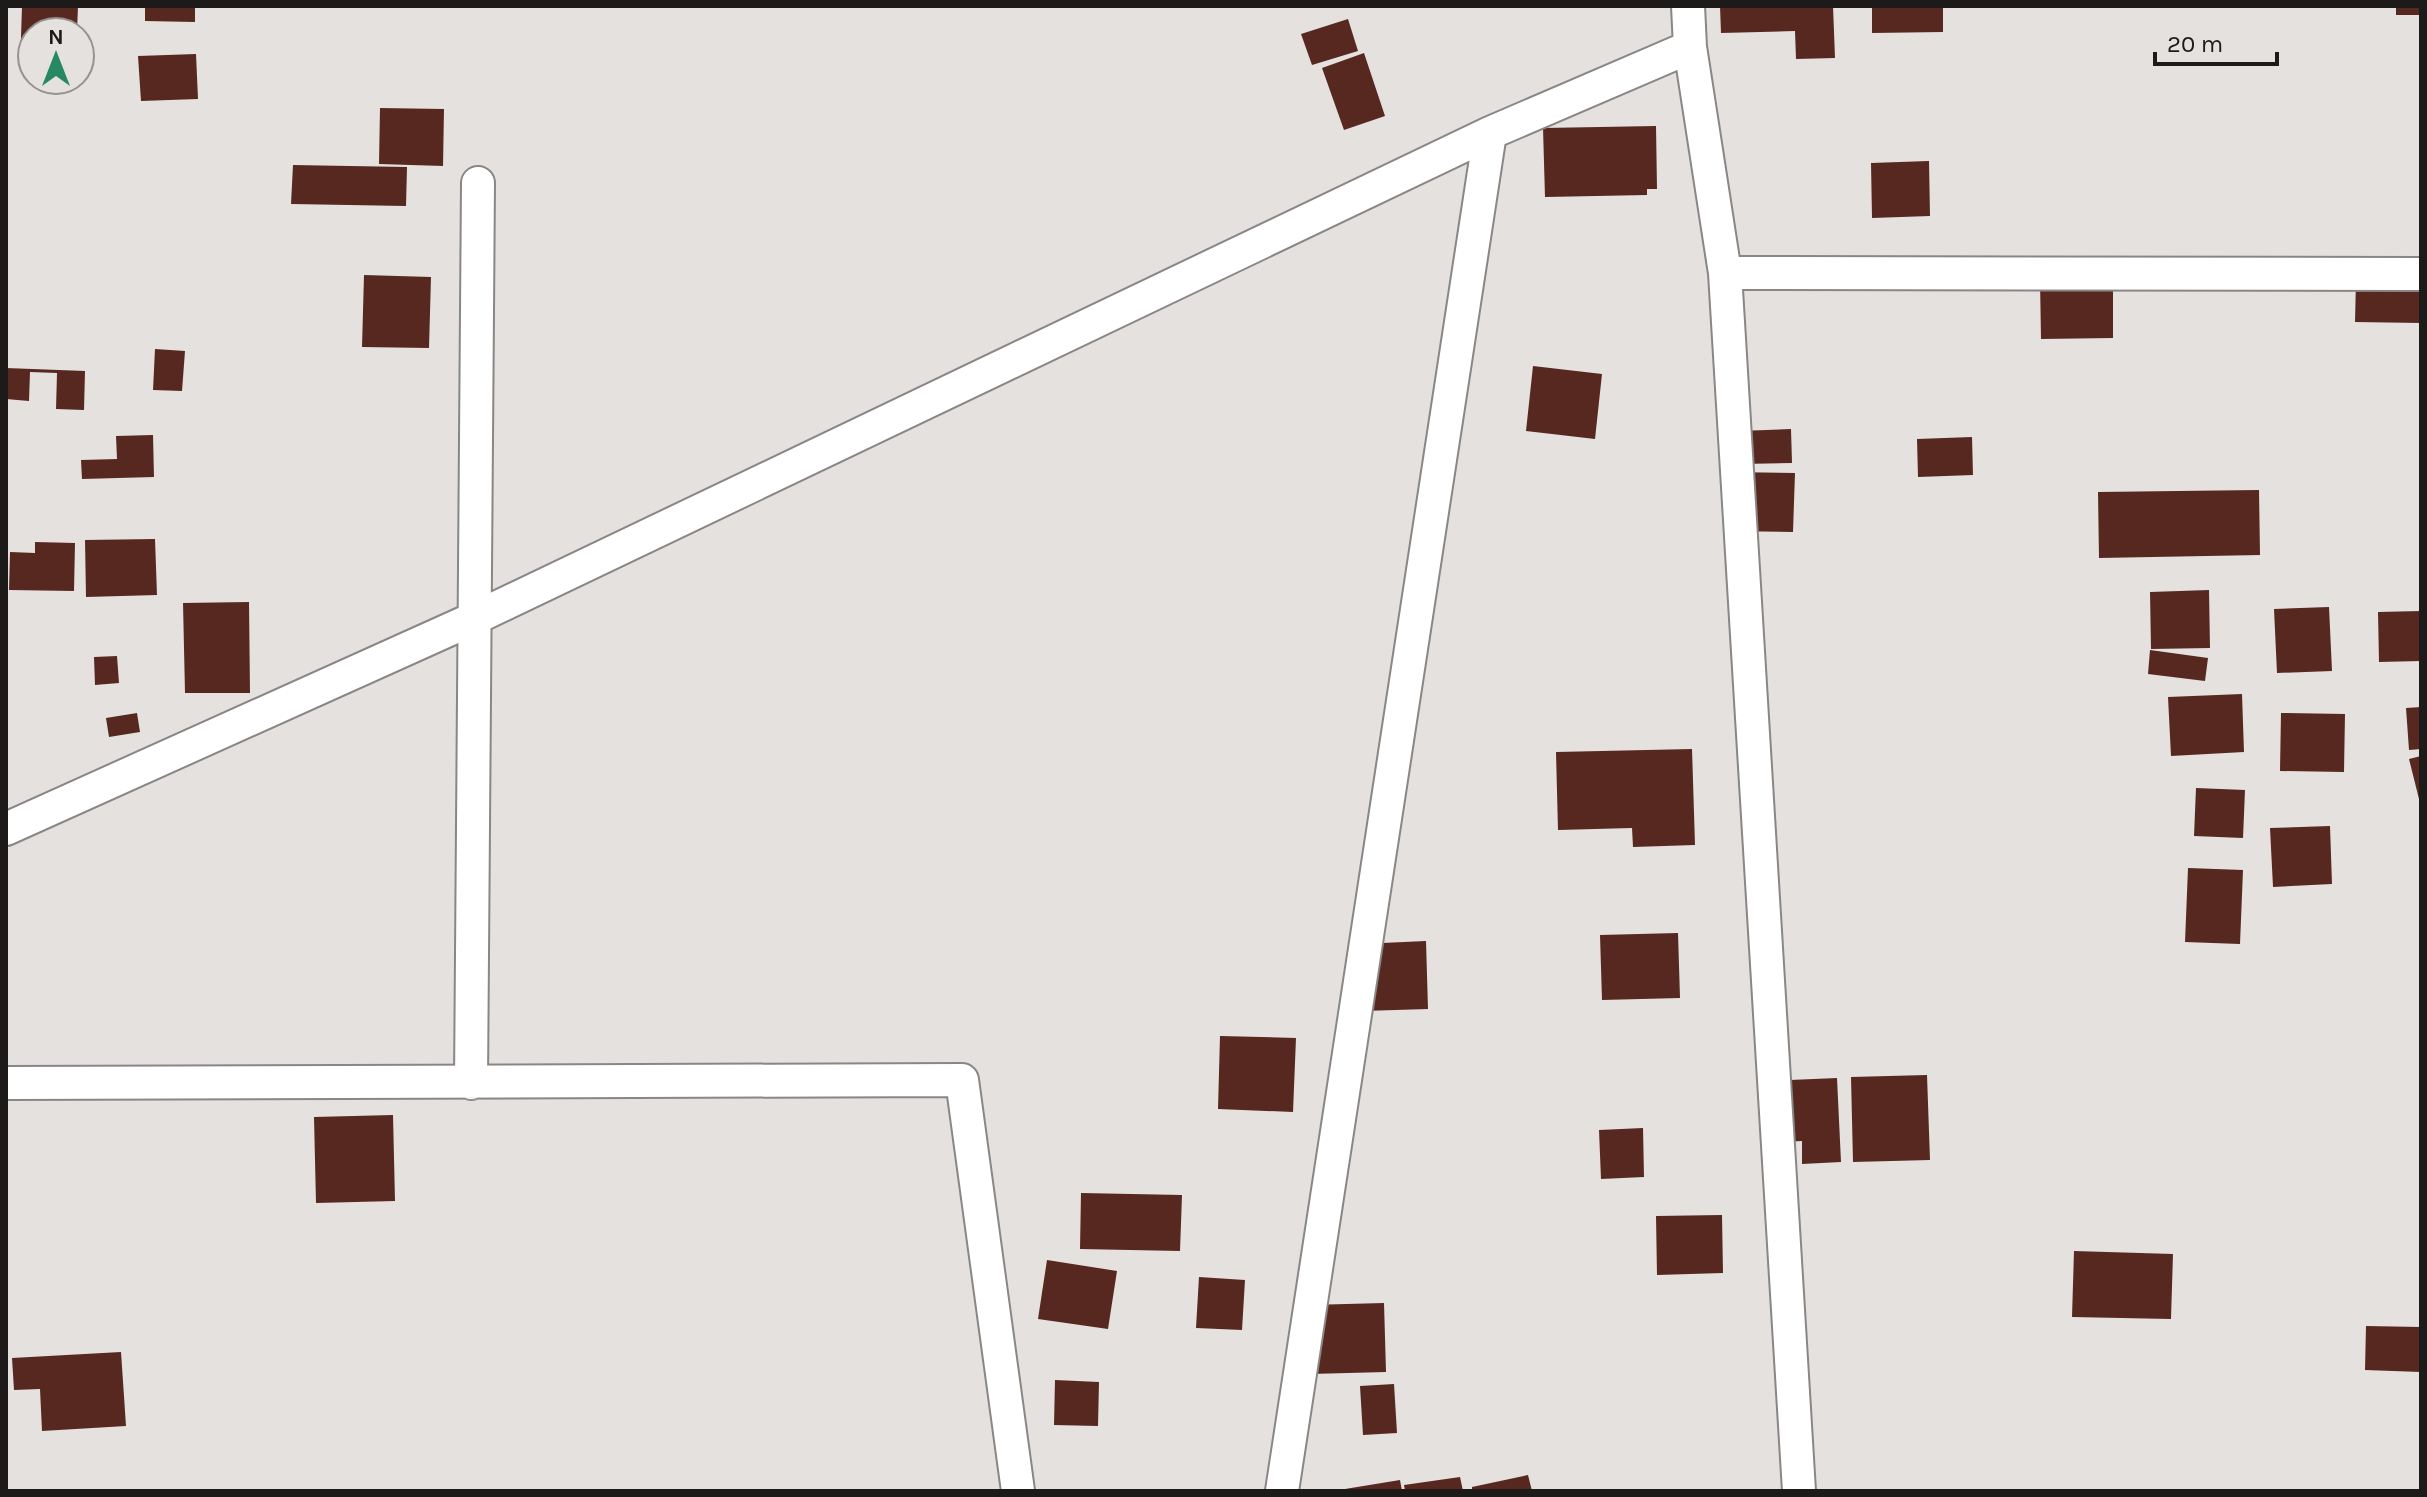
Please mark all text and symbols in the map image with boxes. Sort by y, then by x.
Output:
north arrow [16,16,96,96]
scale bar [2155,16,2277,66]
text: N [48,24,64,50]
text: 20 m [2167,30,2223,58]

